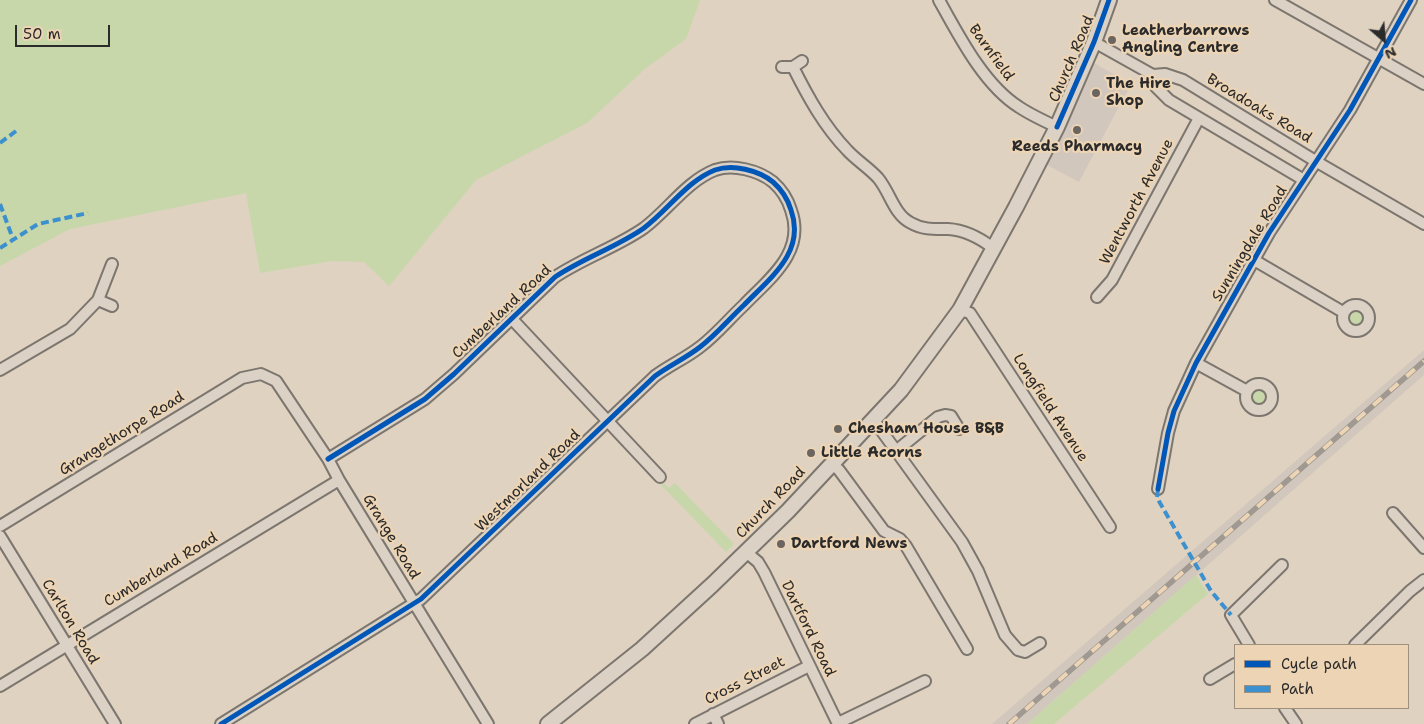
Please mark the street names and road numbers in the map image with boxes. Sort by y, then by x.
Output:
street label: Church Road [1046,13,1098,105]
street label: Barnfield [964,21,1018,85]
street label: Broadoaks Road [1203,70,1315,148]
street label: Wentworth Avenue [1096,136,1178,268]
street label: Sunningdale Road [1208,183,1292,305]
street label: Cumberland Road [449,261,555,363]
street label: Longfield Avenue [1008,351,1092,465]
street label: Grangethorpe Road [56,388,188,480]
street label: Westmorland Road [472,426,584,536]
street label: Church Road [732,464,810,542]
street label: Grange Road [359,491,423,583]
street label: Cumberland Road [101,529,221,611]
street label: Carlton Road [38,576,102,668]
street label: Dartford Road [777,578,839,680]
street label: Cross Street [702,653,788,709]

